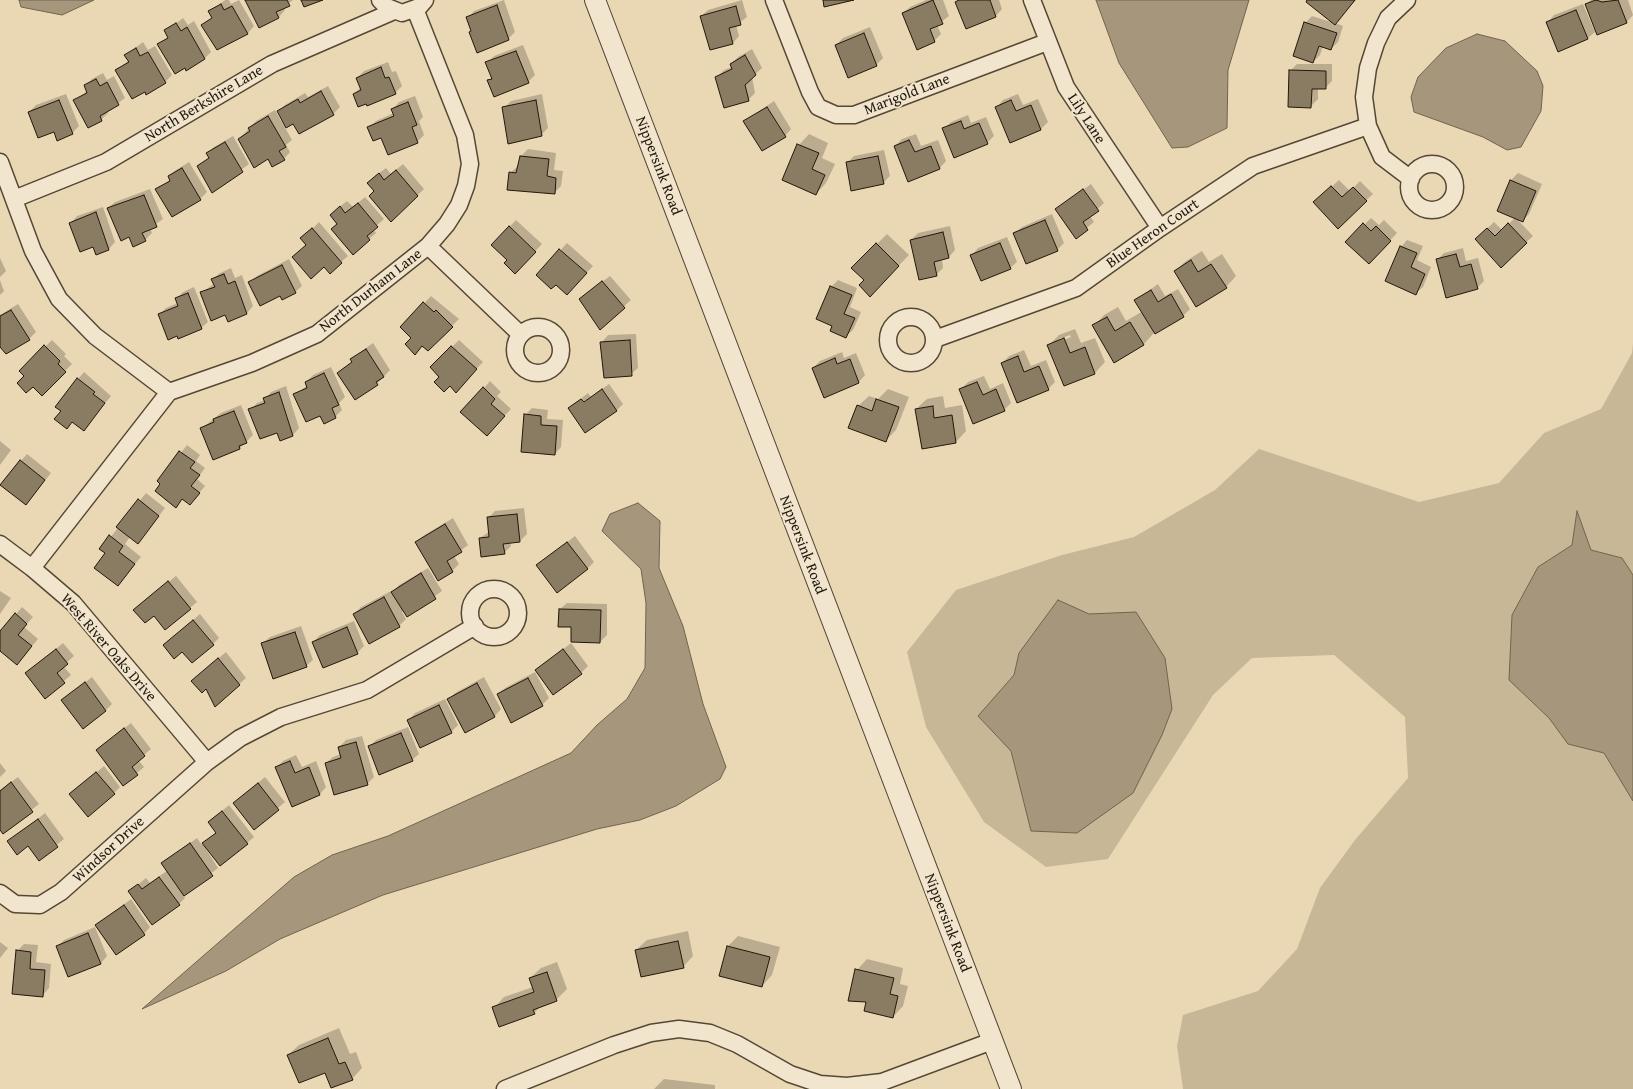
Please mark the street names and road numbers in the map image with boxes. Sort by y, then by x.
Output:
street label: North Berkshire Lane [142,62,266,146]
street label: Marigold Lane [862,70,952,120]
street label: Lily Lane [1063,90,1109,148]
street label: Nippersink Road [631,114,685,218]
street label: Blue Heron Court [1103,195,1203,273]
street label: North Durham Lane [316,245,426,337]
street label: Nippersink Road [775,493,829,597]
street label: West River Oaks Drive [56,590,160,706]
street label: Windsor Drive [69,813,149,887]
street label: Nippersink Road [920,871,974,975]

